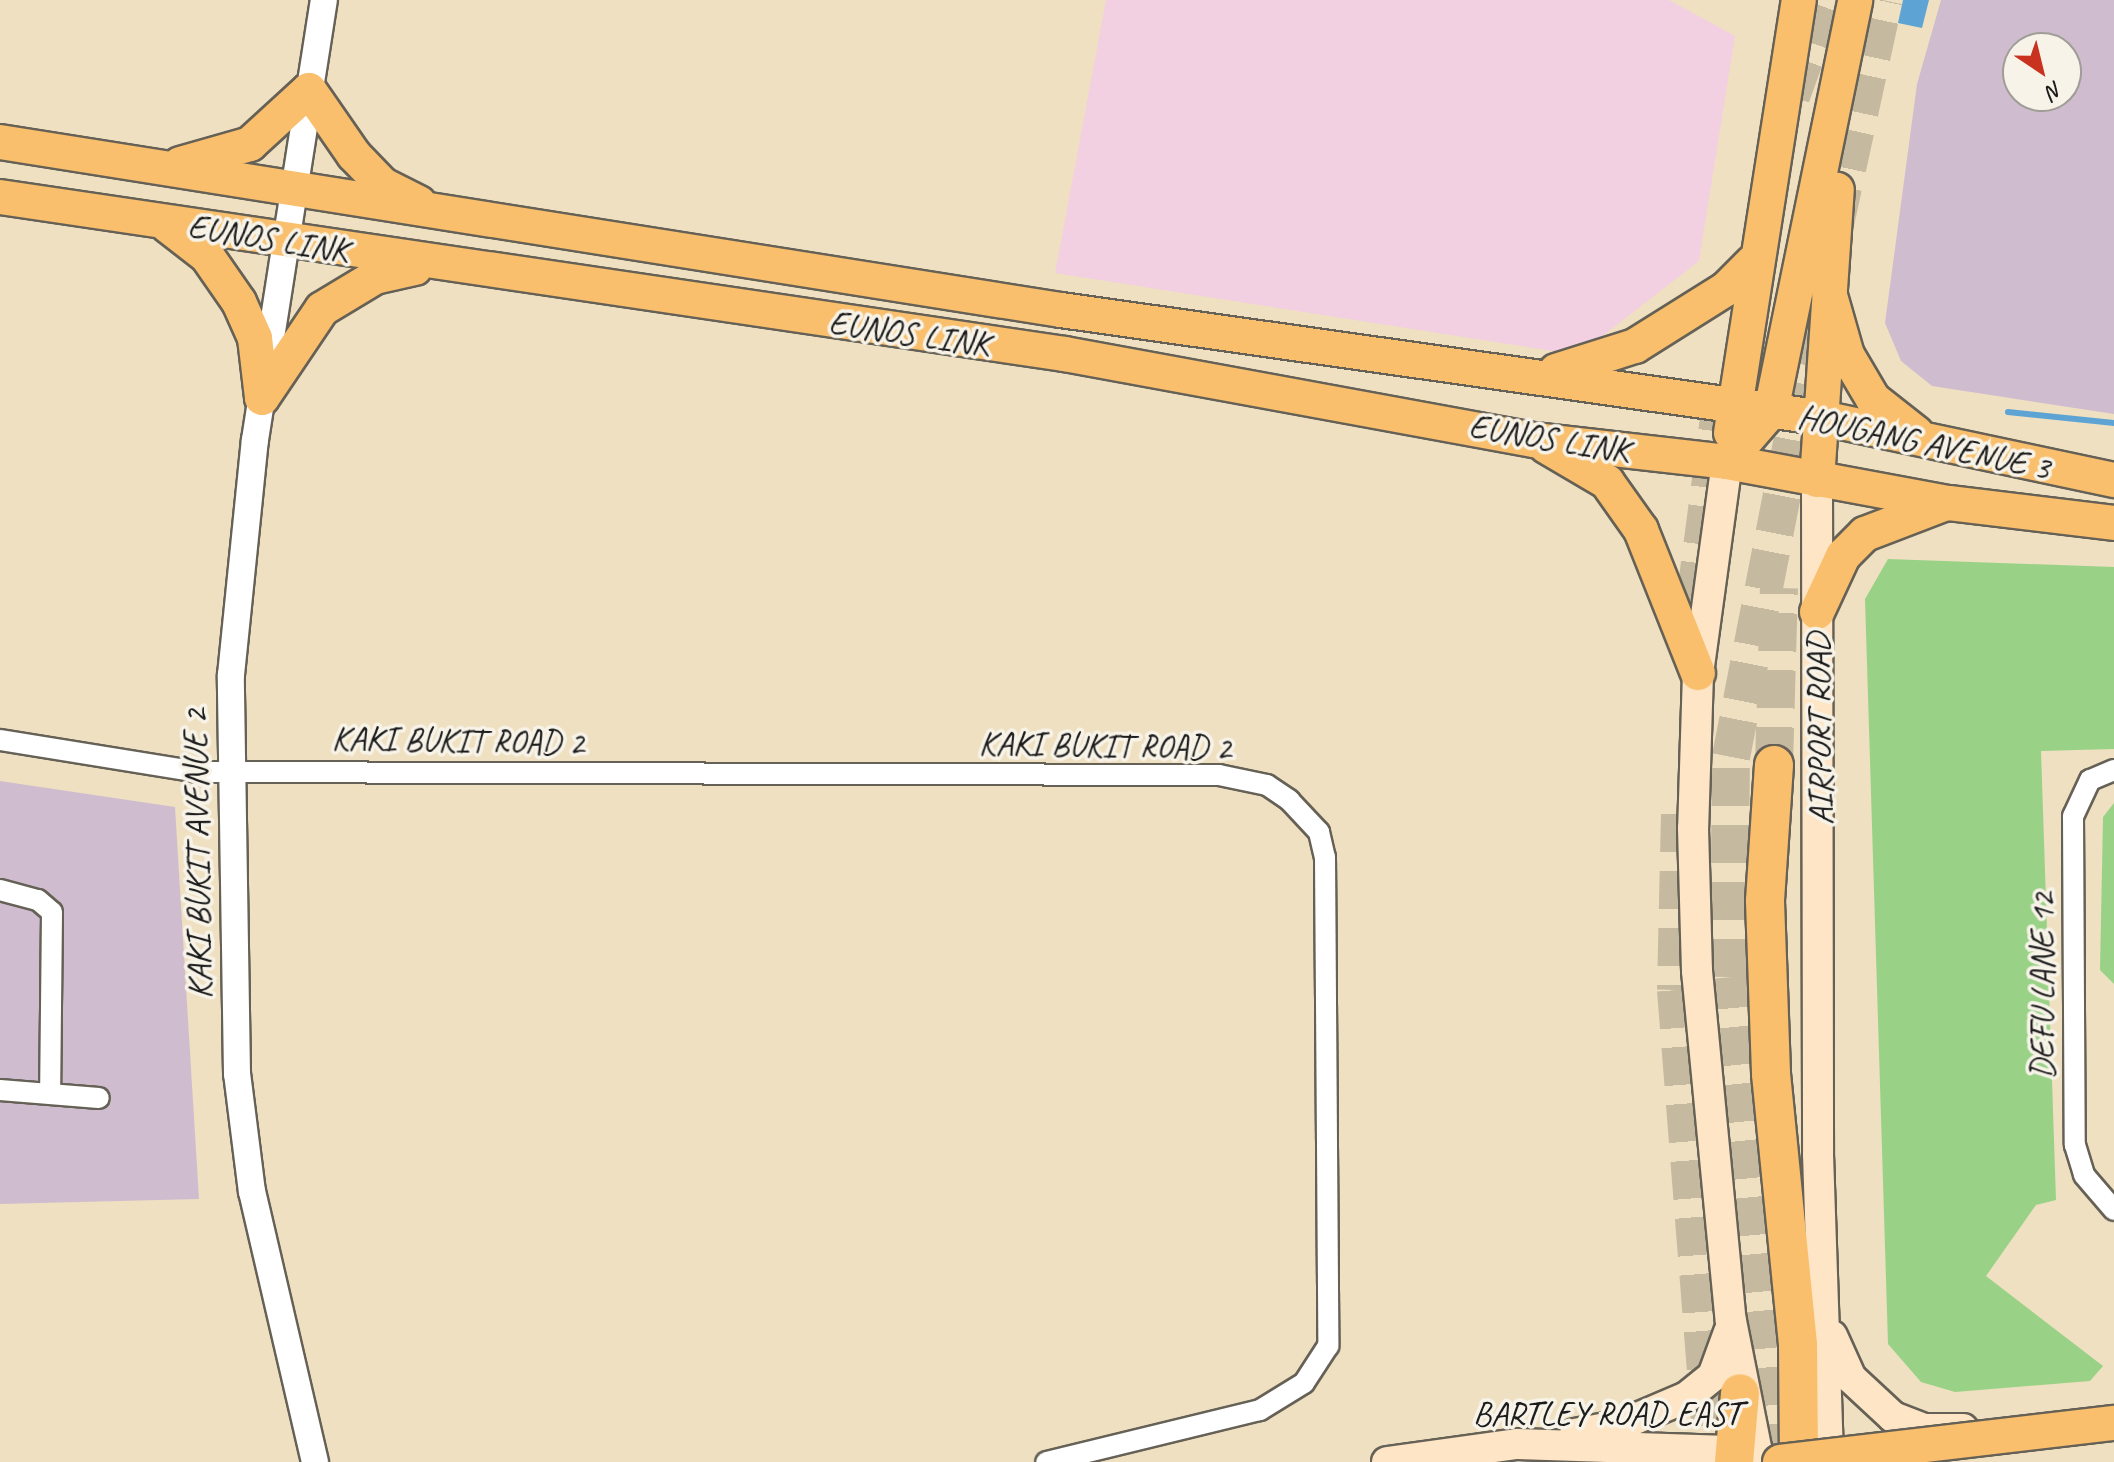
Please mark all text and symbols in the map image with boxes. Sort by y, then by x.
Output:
north arrow [2002,32,2082,112]
text: N [2041,75,2068,105]
street label: EUNOS LINK [187,205,349,271]
street label: EUNOS LINK [828,302,990,364]
street label: HOUGANG AVENUE 3 [1794,395,2054,489]
street label: EUNOS LINK [1468,405,1630,471]
street label: AIRPORT ROAD [1797,632,1841,826]
street label: KAKI BUKIT AVENUE 2 [174,710,220,998]
street label: KAKI BUKIT ROAD 2 [330,717,586,763]
street label: KAKI BUKIT ROAD 2 [977,722,1233,768]
street label: DEFU LANE 12 [2022,893,2062,1079]
street label: BARTLEY ROAD EAST [1472,1394,1742,1434]

